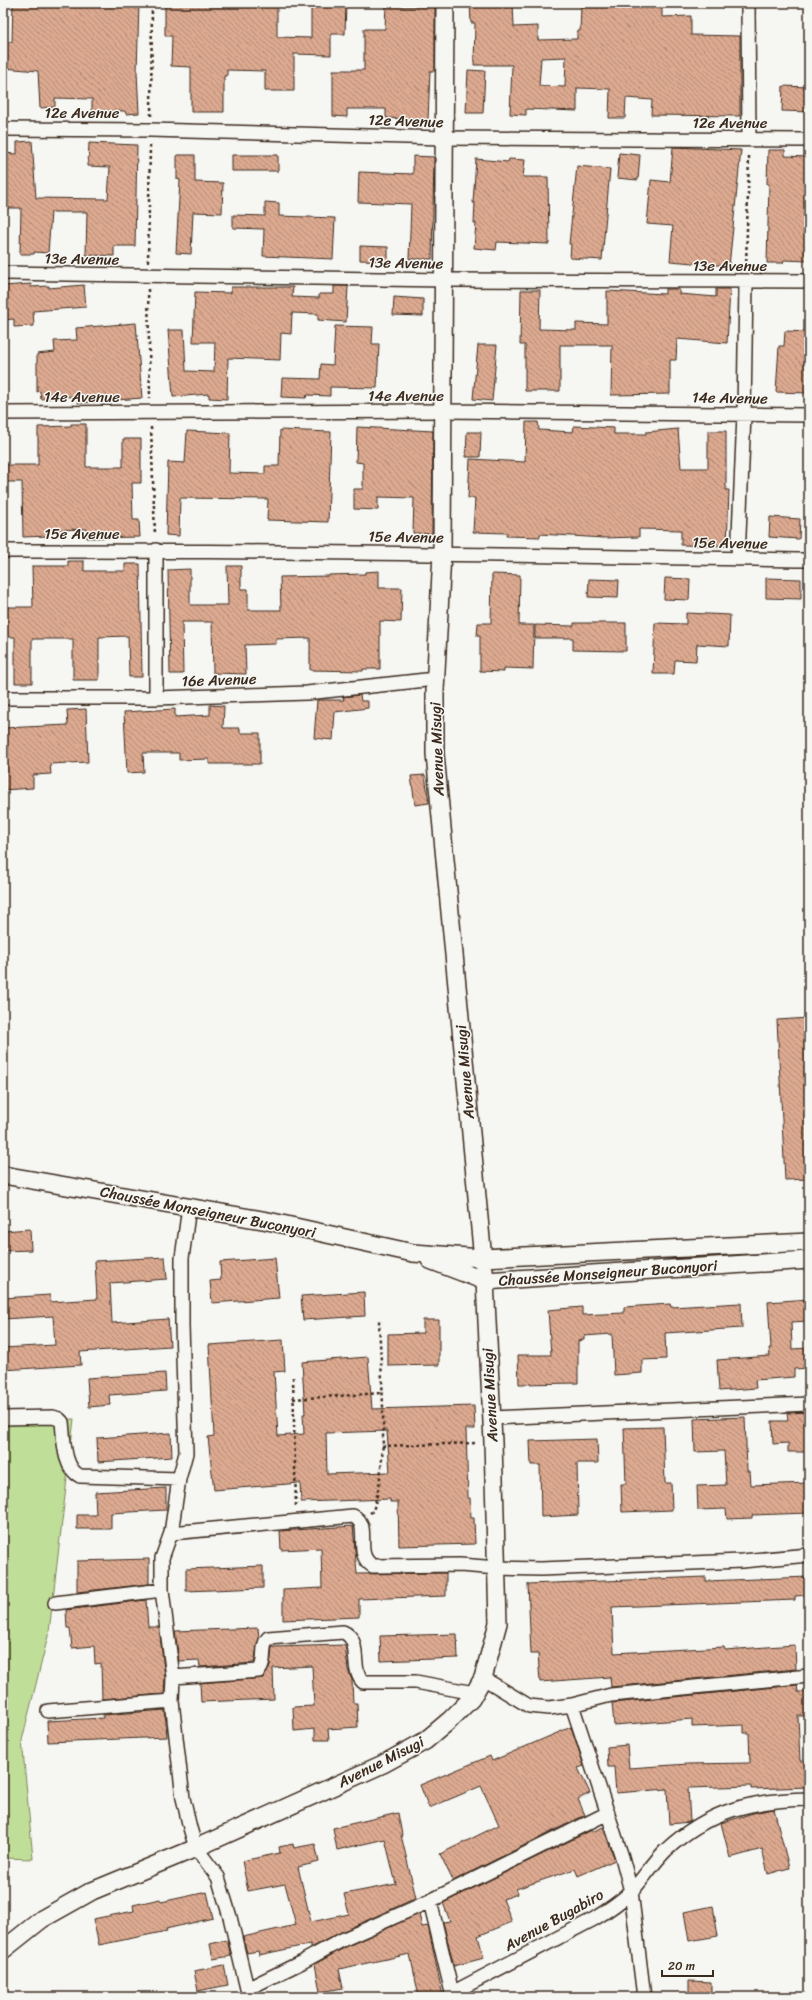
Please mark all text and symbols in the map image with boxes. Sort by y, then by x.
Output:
street label: 12e Avenue [44,100,120,126]
street label: 12e Avenue [368,107,444,135]
street label: 12e Avenue [692,110,768,136]
street label: 13e Avenue [44,245,120,273]
street label: 13e Avenue [368,249,444,277]
street label: 13e Avenue [693,253,768,279]
street label: 14e Avenue [368,383,444,409]
street label: 14e Avenue [44,384,120,410]
street label: 14e Avenue [692,384,768,412]
street label: 15e Avenue [44,521,120,547]
street label: 15e Avenue [368,523,444,551]
street label: 15e Avenue [692,529,768,557]
street label: 16e Avenue [181,666,257,694]
street label: Avenue Misugi [422,701,452,797]
street label: Avenue Misugi [448,1023,482,1121]
street label: Chaussée Monseigneur Buconyori [98,1178,319,1246]
street label: Chaussée Monseigneur Buconyori [498,1252,719,1294]
street label: Avenue Misugi [475,1346,505,1444]
street label: Avenue Misugi [332,1729,430,1795]
street label: Avenue Bugabiro [498,1882,609,1959]
scale bar [662,1952,713,1978]
text: 20 m [668,1955,695,1977]

